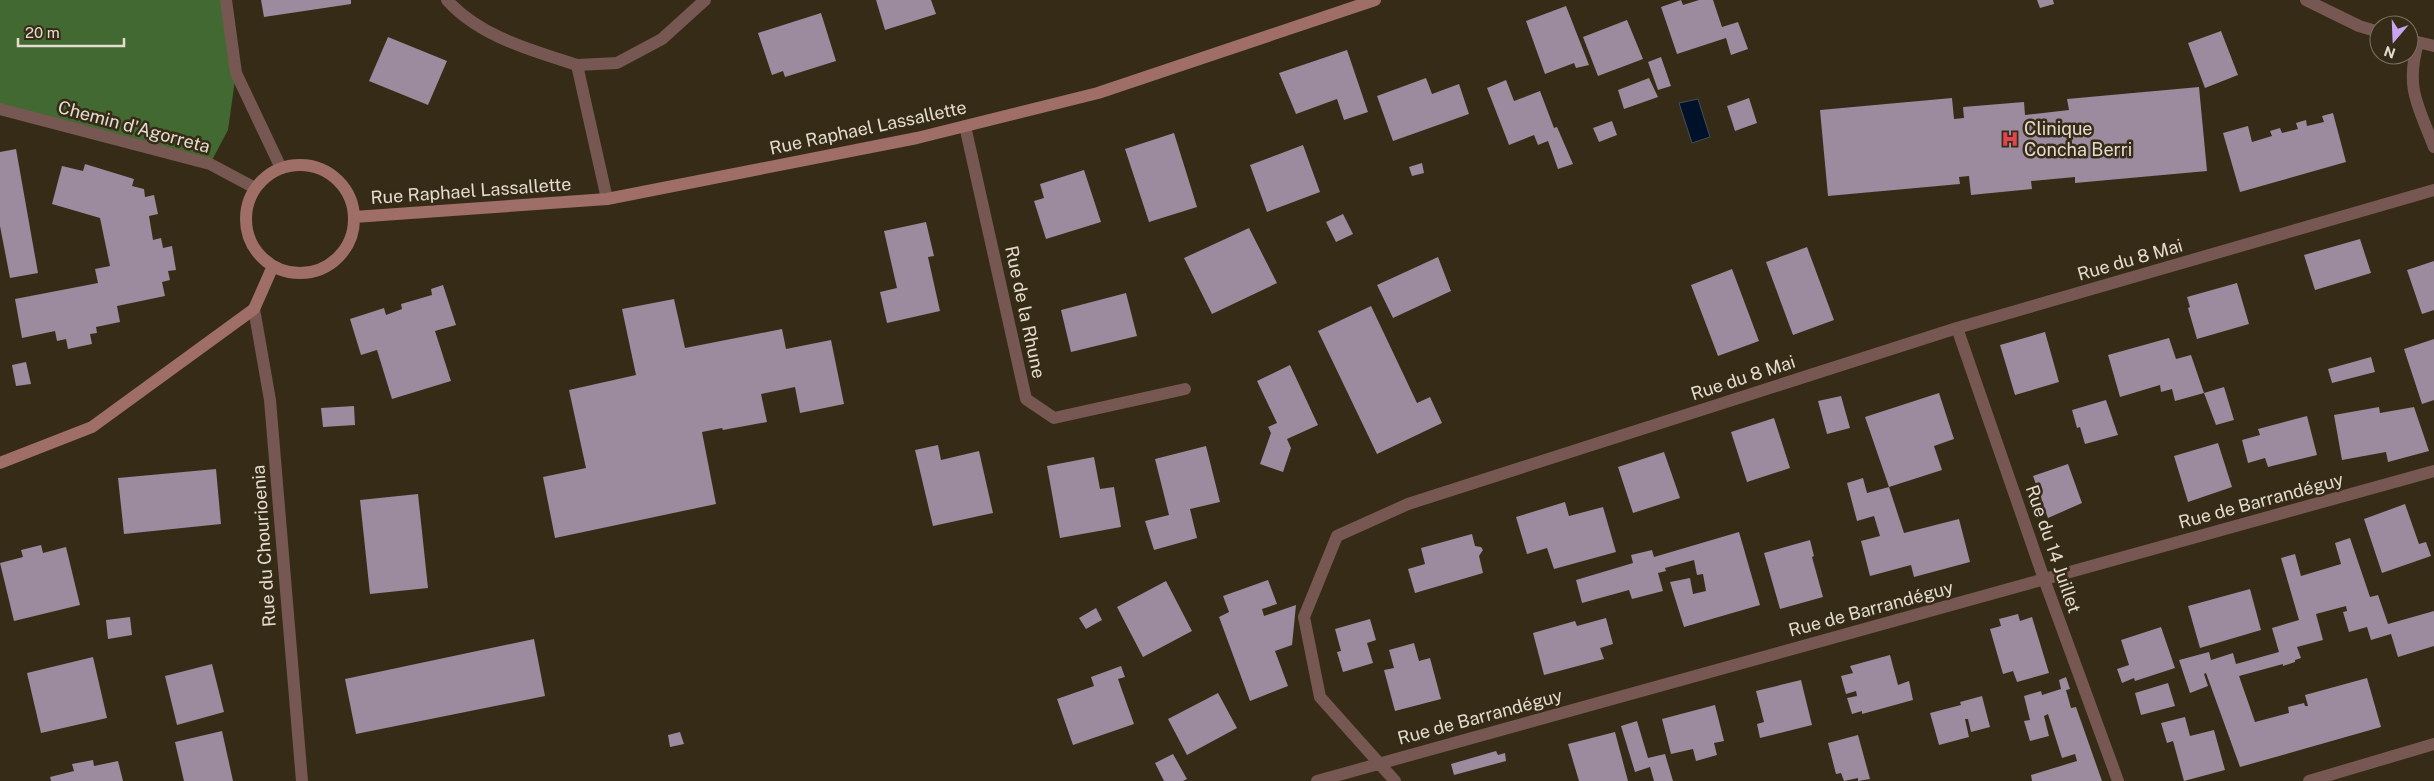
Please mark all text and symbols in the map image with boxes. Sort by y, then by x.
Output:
scale bar [18,15,124,47]
north arrow [2369,15,2419,65]
text: 20 m [25,24,60,41]
text: N [2382,43,2398,62]
street label: Chemin d'Agorreta [56,96,213,157]
street label: Rue Raphael Lassallette [767,96,968,159]
place label: Clinique Concha Berri [2024,118,2132,160]
hospital icon: Clinique Concha Berri [2000,129,2020,149]
street label: Rue Raphael Lassallette [370,173,572,208]
street label: Rue du 8 Mai [2075,234,2185,285]
street label: Rue de la Rhune [1001,244,1050,380]
street label: Rue du 8 Mai [1688,351,1798,404]
street label: Rue du Chourioenia [247,464,280,628]
street label: Rue de Barrandéguy [2176,468,2346,533]
street label: Rue du 14 Juillet [2022,482,2085,616]
street label: Rue de Barrandéguy [1786,576,1956,641]
street label: Rue de Barrandéguy [1395,684,1565,749]

